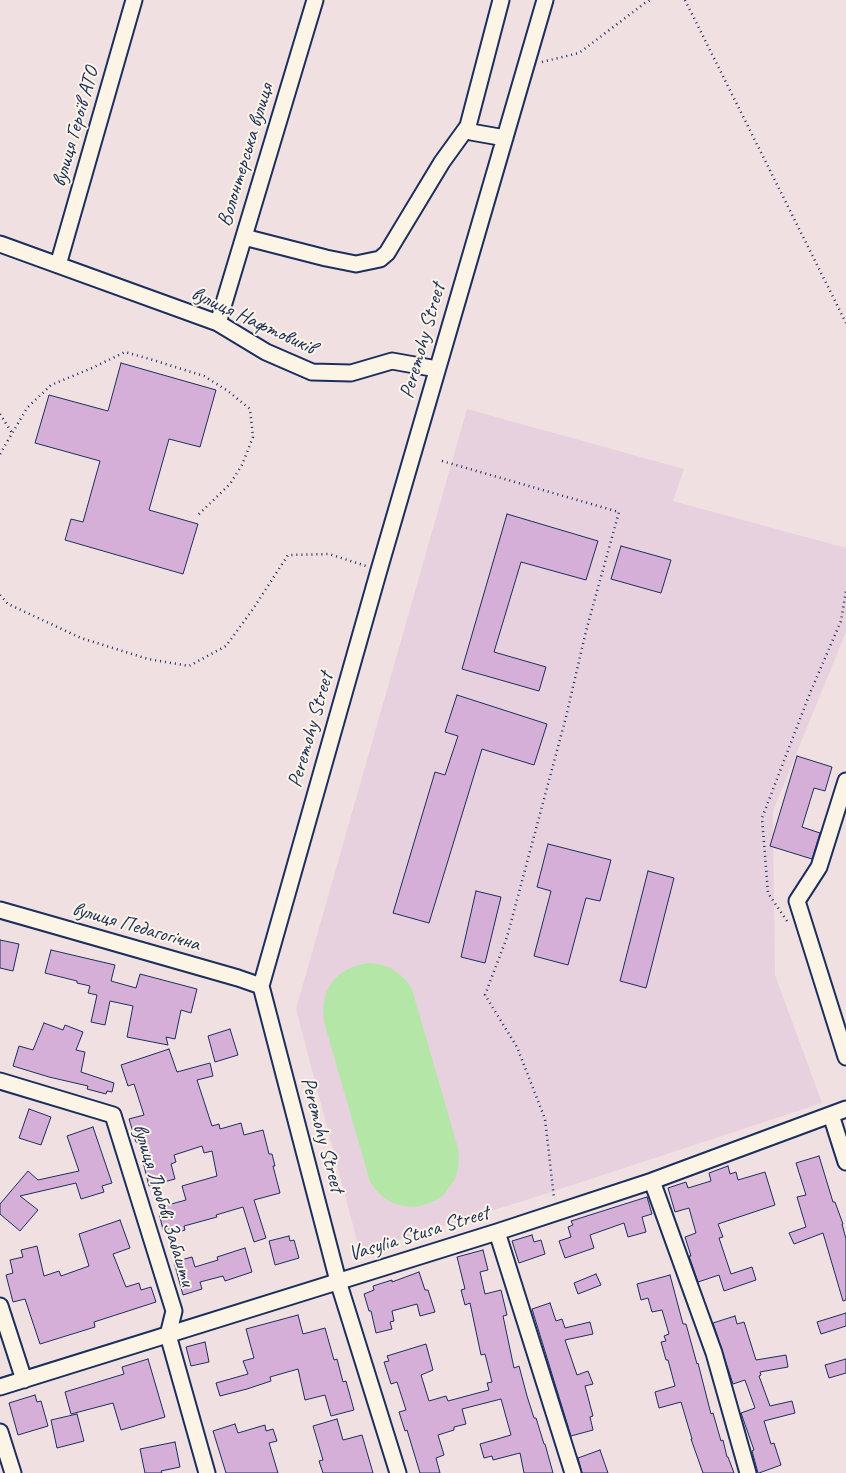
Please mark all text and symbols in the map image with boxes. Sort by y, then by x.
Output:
street label: вулиця Героїв АТО [47,64,105,190]
street label: Волонтерська вулиця [212,81,280,229]
street label: вулиця Нафтовиків [187,281,319,361]
street label: Peremohy Street [395,281,451,401]
street label: Peremohy Street [283,670,339,790]
street label: вулиця Педагогічна [69,897,203,957]
street label: Peremohy Street [295,1075,349,1195]
street label: вулиця Любові Забашти [126,1121,200,1289]
street label: Vasylia Stusa Street [346,1201,492,1267]

